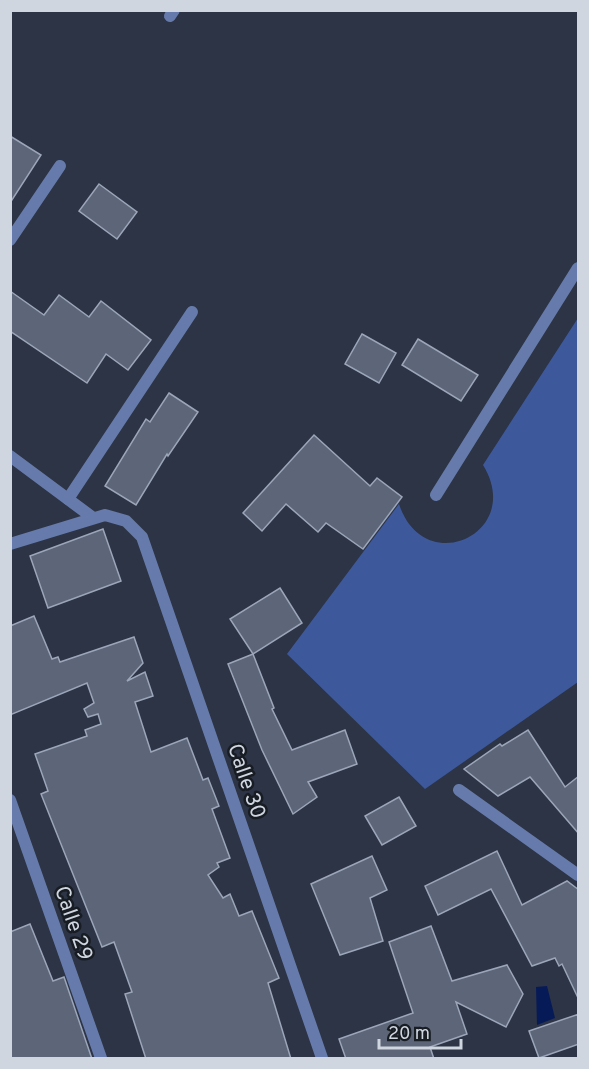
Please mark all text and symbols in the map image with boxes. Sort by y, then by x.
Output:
street label: Calle 30 [220,740,271,823]
street label: Calle 29 [47,883,98,964]
scale bar [379,1012,462,1050]
text: 20 m [388,1023,430,1046]

